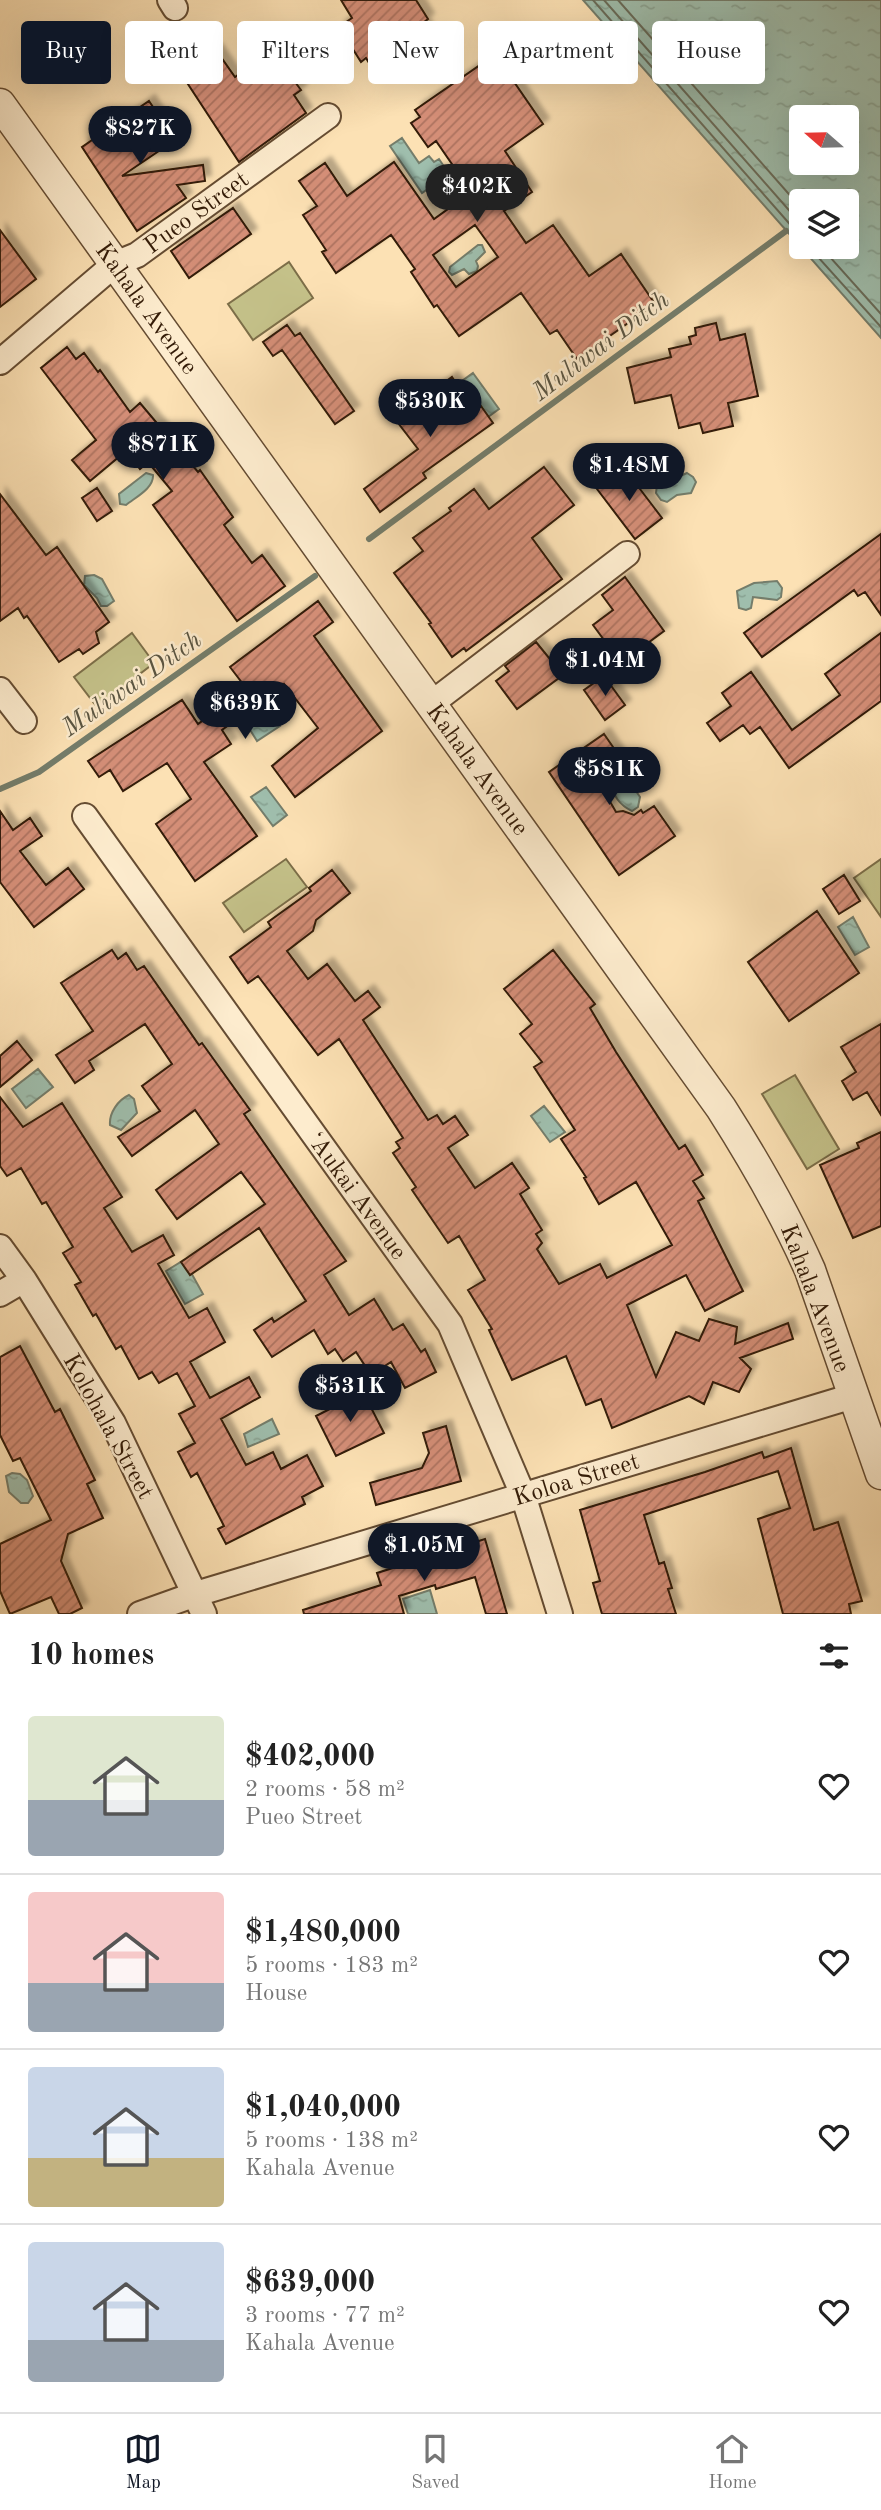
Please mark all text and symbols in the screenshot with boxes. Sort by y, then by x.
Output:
chip: Buy [21,21,111,84]
chip: Rent [125,21,223,84]
chip: Filters [237,21,354,84]
chip: New [368,21,464,84]
chip: Apartment [478,21,638,84]
chip: House [652,21,765,84]
north arrow [789,105,859,175]
map controls [789,105,859,259]
pin: $827K [91,106,189,166]
text: $827K [104,117,176,140]
pin: $402K [428,164,526,224]
street label: Pueo Street [141,168,254,259]
text: $402K [441,175,513,198]
button: layers [789,189,859,259]
street label: Kahala Avenue [90,239,201,379]
water label: Muliwai Ditch [527,287,674,407]
pin: $530K [381,380,479,439]
text: $530K [394,390,466,413]
pin: $871K [114,422,212,482]
text: $871K [127,433,199,456]
pin: $1.48M [572,444,686,503]
text: $1.48M [589,454,669,477]
water label: Muliwai Ditch [57,627,207,743]
pin: $1.04M [548,638,662,698]
text: $1.04M [565,649,645,672]
pin: $639K [196,682,294,741]
text: $639K [209,692,281,715]
street label: Kahala Avenue [421,700,532,840]
pin: $581K [560,748,658,807]
text: $581K [573,758,645,781]
street label: ʻAukai Avenue [303,1130,410,1265]
street label: Kahala Avenue [775,1222,853,1376]
street label: Kolohala Street [57,1350,157,1504]
pin: $531K [301,1364,399,1424]
text: $531K [314,1375,386,1398]
street label: Koloa Street [511,1450,643,1511]
pin: $1.05M [367,1524,481,1583]
text: $1.05M [384,1534,464,1557]
icon: filters [815,1637,853,1675]
text: 10 homes [28,1641,154,1671]
text: $402,000 [245,1742,375,1772]
icon: home [84,1744,168,1828]
icon: heart [815,1767,853,1805]
text: 2 rooms · 58 m² [245,1778,405,1801]
text: Pueo Street [245,1806,362,1829]
text: $1,480,000 [245,1918,401,1948]
icon: home [84,1920,168,2004]
icon: heart [815,1943,853,1981]
text: 5 rooms · 183 m² [245,1954,418,1977]
text: House [245,1982,307,2005]
text: $1,040,000 [245,2093,401,2123]
icon: home [84,2095,168,2179]
icon: heart [815,2118,853,2156]
text: 5 rooms · 138 m² [245,2129,418,2152]
text: Kahala Avenue [245,2157,395,2180]
text: $639,000 [245,2268,375,2298]
icon: home [84,2270,168,2354]
icon: heart [815,2293,853,2331]
text: 3 rooms · 77 m² [245,2304,405,2327]
text: Kahala Avenue [245,2332,395,2355]
tab: Map [124,2430,162,2495]
tab: Saved [411,2430,460,2495]
tab: Home [708,2430,757,2495]

